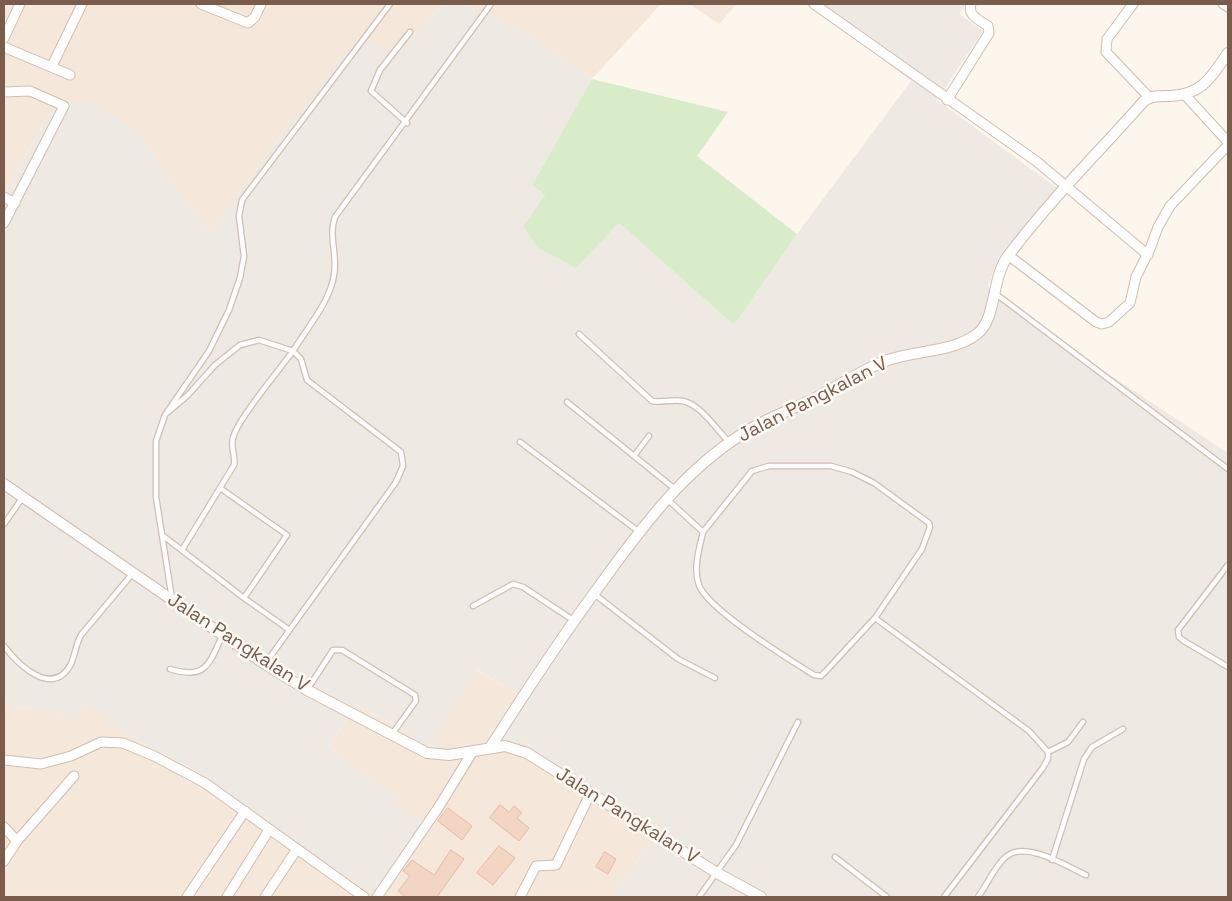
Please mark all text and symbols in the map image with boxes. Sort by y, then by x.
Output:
street label: Jalan Pangkalan V [734,352,892,448]
street label: Jalan Pangkalan V [163,589,313,697]
street label: Jalan Pangkalan V [551,763,703,869]

